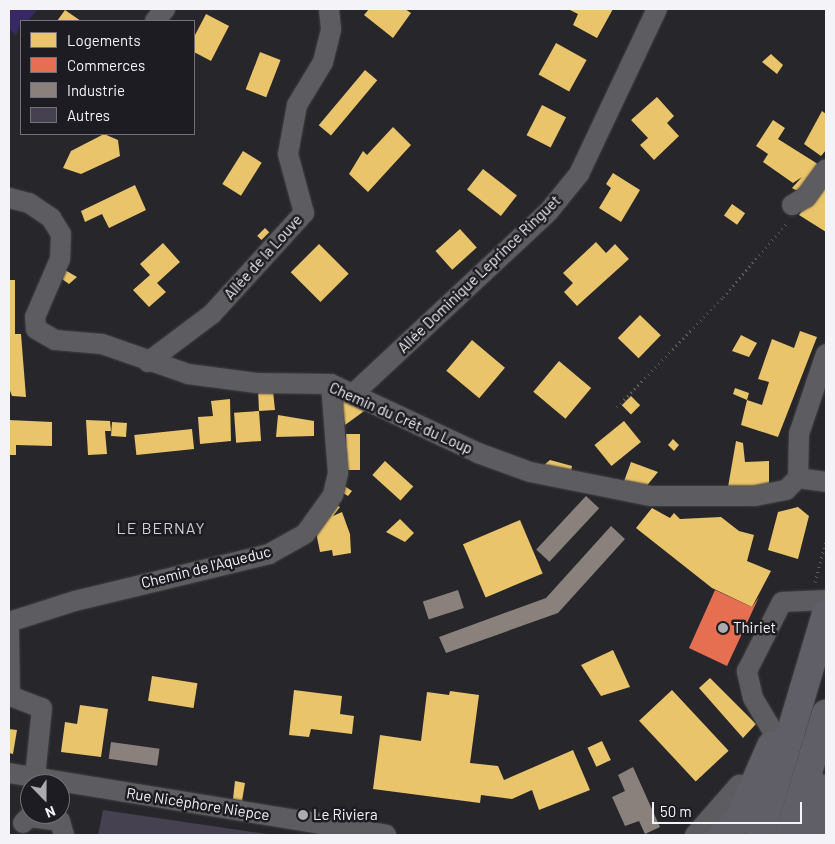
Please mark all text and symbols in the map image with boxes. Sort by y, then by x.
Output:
legend [20,20,195,135]
text: Logements [67,31,141,49]
text: Commerces [67,56,145,74]
text: Industrie [67,81,125,99]
text: Autres [67,106,110,124]
street label: Allée Dominique Leprince Ringuet [394,191,564,357]
street label: Allée de la Louve [220,211,306,303]
street label: Chemin du Crêt du Loup [327,378,475,458]
district label: LE BERNAY [115,518,207,538]
street label: Chemin de l'Aqueduc [139,542,273,592]
place label: Thiriet [733,619,776,637]
marker: Thiriet [717,622,729,634]
north arrow [20,774,70,824]
street label: Rue Nicéphore Niepce [125,784,271,824]
scale bar [655,792,805,824]
text: 50 m [660,802,692,820]
text: N [43,803,58,822]
place label: Le Riviera [313,806,378,824]
marker: Le Riviera [297,809,309,821]

